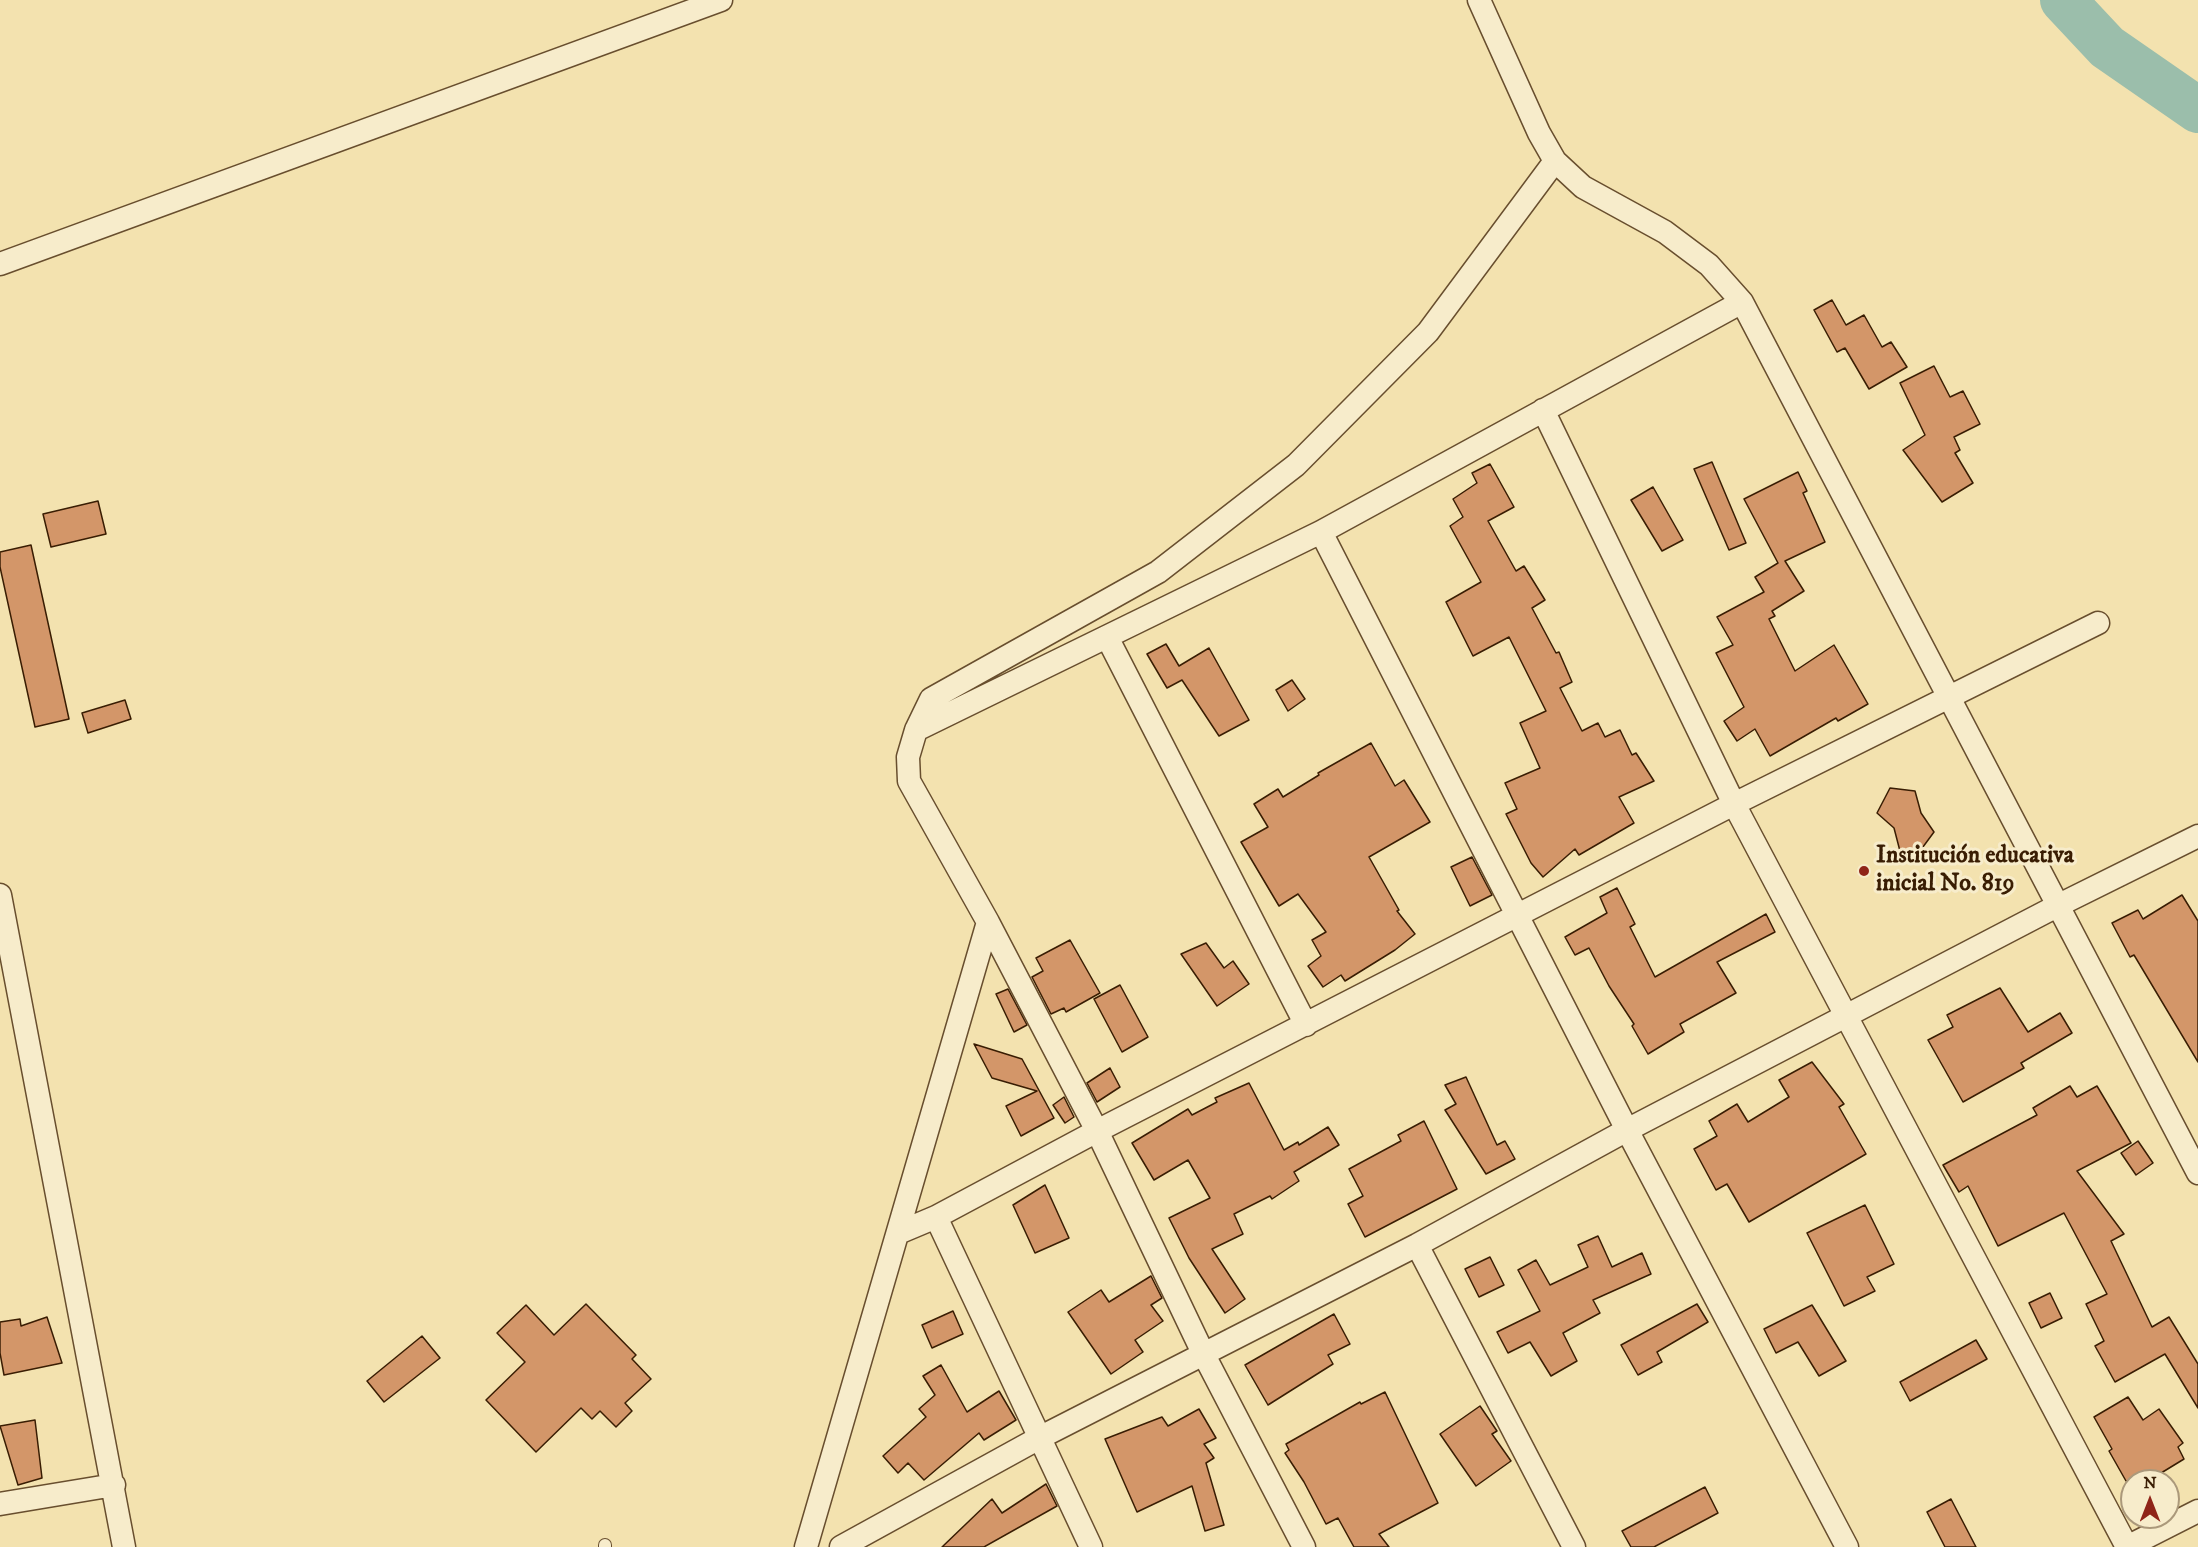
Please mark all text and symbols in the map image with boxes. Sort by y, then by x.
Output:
place label: Institución educativa inicial No. 819 [1876,843,2074,899]
marker: Institución educativa inicial No. 819 [1857,864,1871,878]
north arrow [2120,1469,2180,1529]
text: N [2143,1473,2157,1493]

